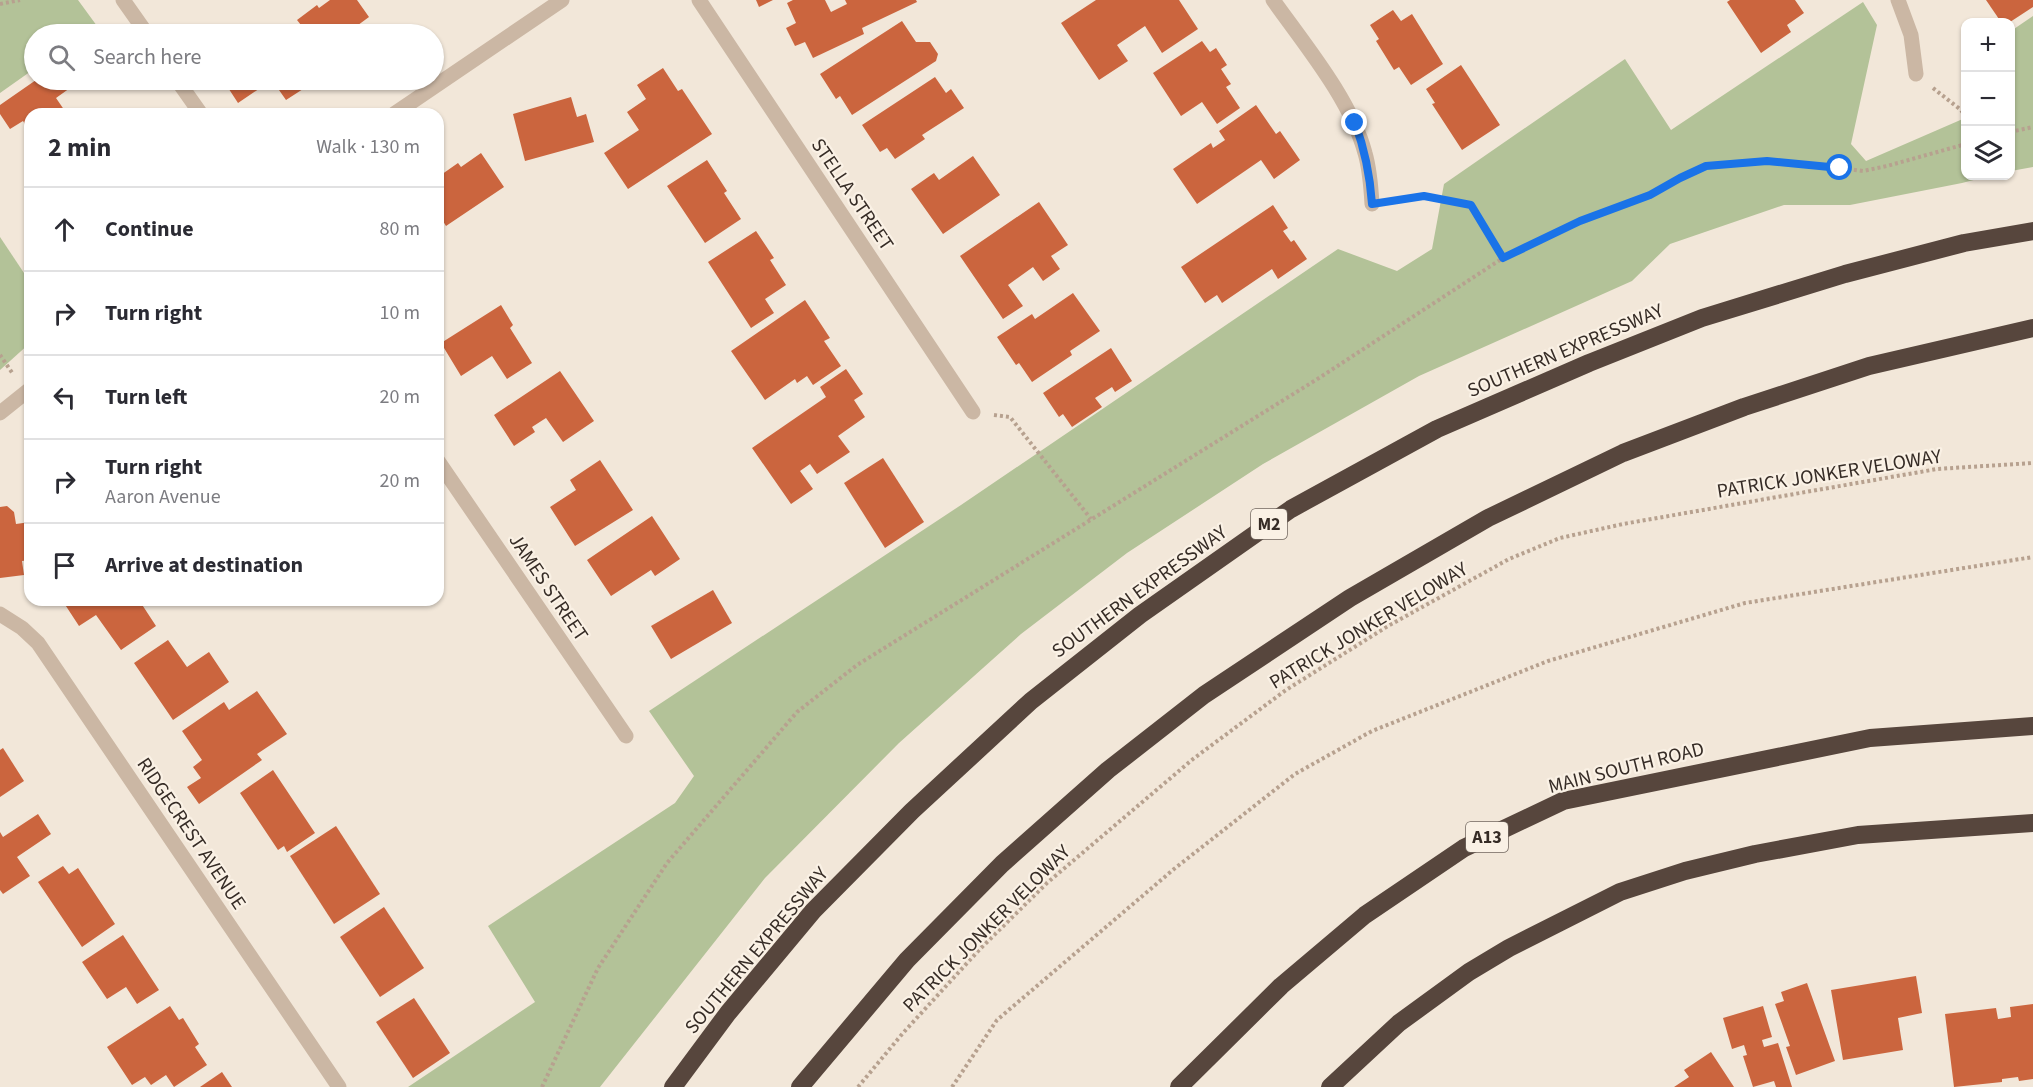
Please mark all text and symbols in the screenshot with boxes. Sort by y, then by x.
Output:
map controls [1961,18,2015,180]
button: + [1961,18,2015,72]
search box [24,24,444,90]
icon: search [45,41,78,74]
text: Search here [93,41,201,73]
button: − [1961,72,2015,126]
route end [1341,109,1367,135]
button: layers [1961,126,2015,180]
text: 2 min [48,129,111,166]
text: Walk · 130 m [316,133,420,161]
street label: STELLA STREET [804,133,900,257]
route start [1826,154,1852,180]
icon: ahead [48,213,81,246]
text: Continue [105,213,194,245]
text: 80 m [380,215,420,243]
icon: right [48,297,81,330]
text: Turn right [105,297,202,329]
street label: SOUTHERN EXPRESSWAY [1463,297,1668,405]
text: 10 m [380,299,420,327]
icon: left [48,381,81,414]
text: Turn left [105,381,187,413]
text: 20 m [380,383,420,411]
street label: PATRICK JONKER VELOWAY [1715,442,1944,506]
text: Turn right [105,451,202,483]
icon: right [48,465,81,498]
text: 20 m [380,467,420,495]
text: Aaron Avenue [105,483,221,511]
road number: M2 [1251,509,1287,539]
street label: SOUTHERN EXPRESSWAY [1046,518,1233,665]
street label: JAMES STREET [502,528,595,647]
icon: arrive [48,549,81,582]
text: Arrive at destination [105,549,303,581]
street label: PATRICK JONKER VELOWAY [1264,555,1473,696]
street label: MAIN SOUTH ROAD [1545,735,1707,801]
street label: RIDGECREST AVENUE [130,752,253,915]
road number: A13 [1466,822,1508,852]
street label: PATRICK JONKER VELOWAY [897,838,1077,1019]
street label: SOUTHERN EXPRESSWAY [678,861,835,1040]

